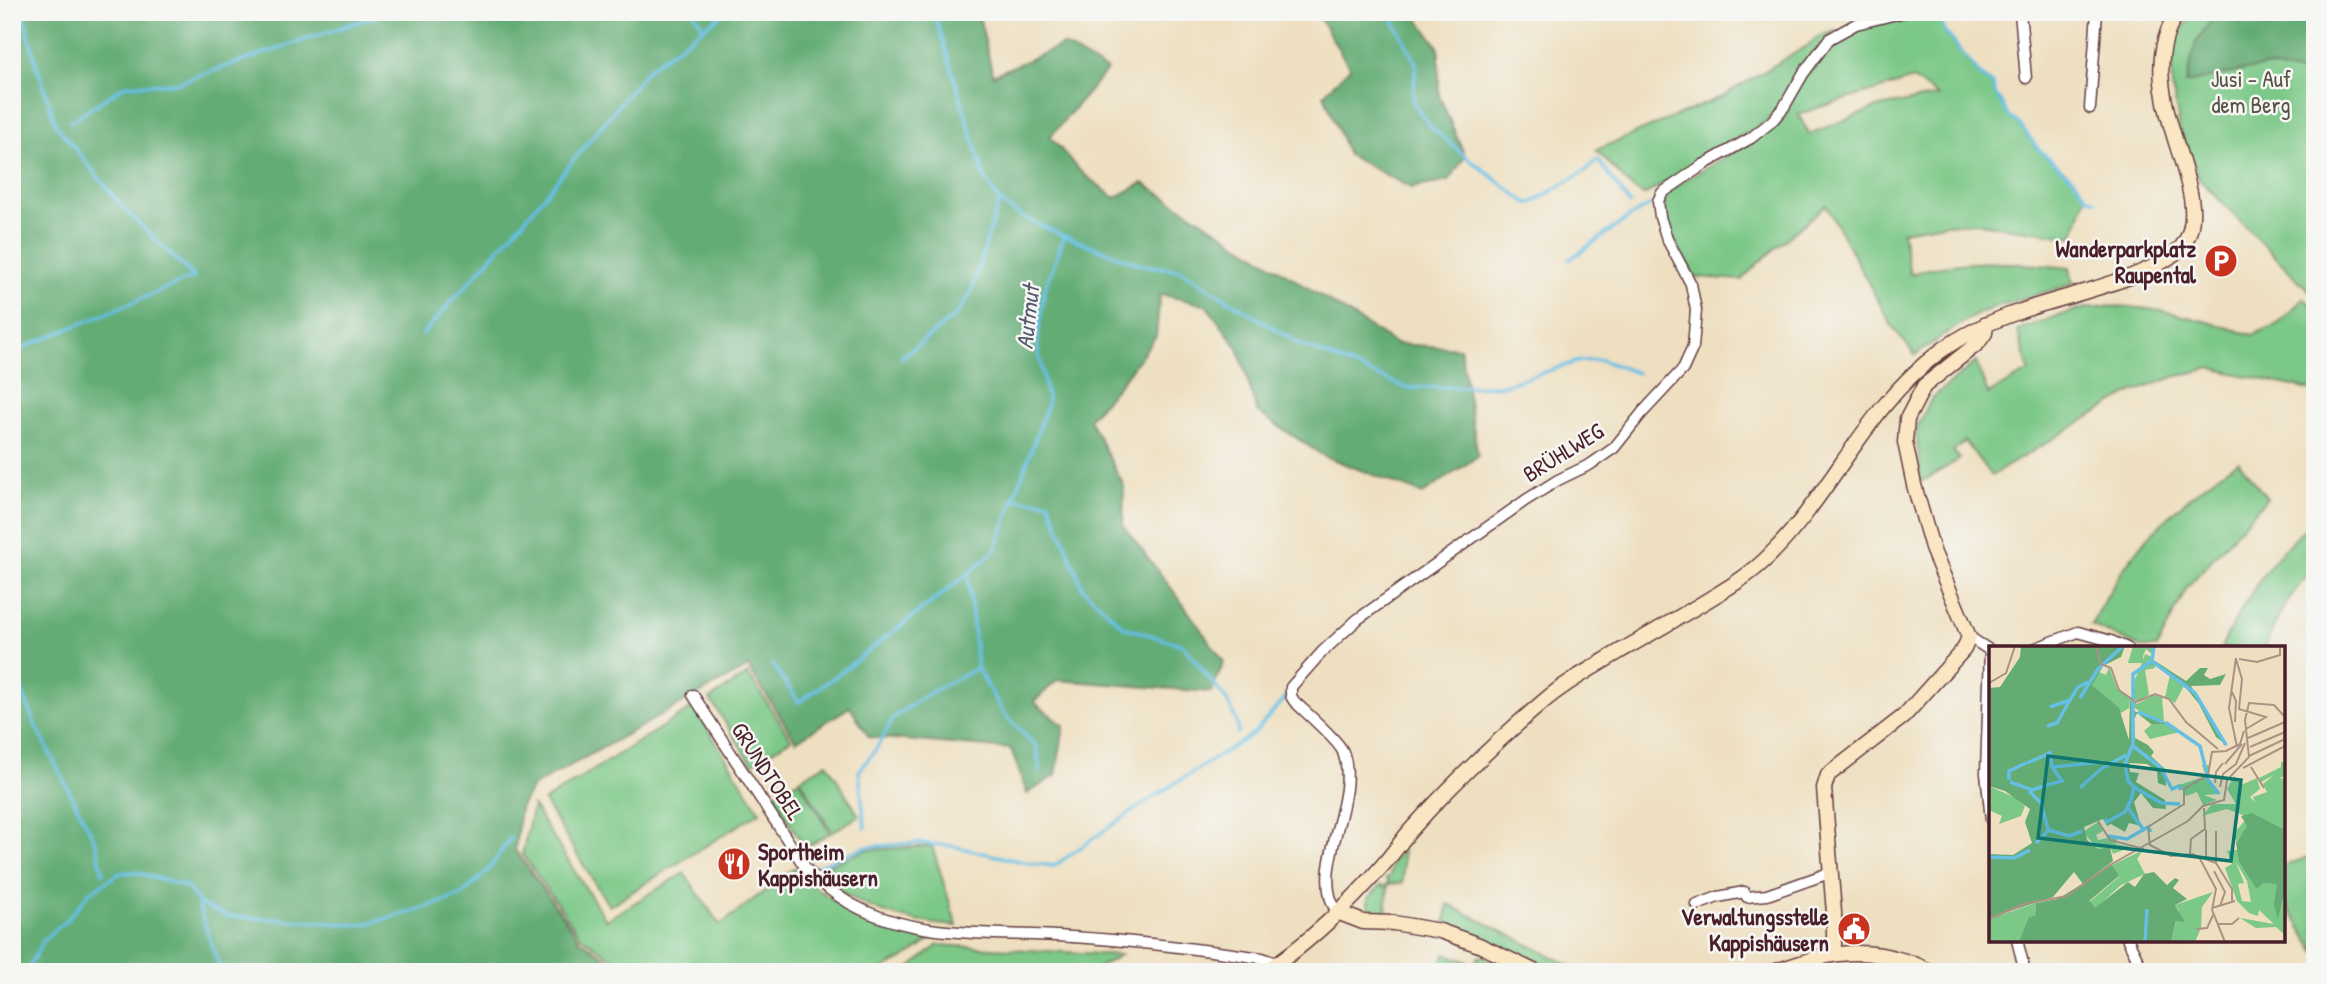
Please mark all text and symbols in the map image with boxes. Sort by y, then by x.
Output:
park label: Jusi - Auf dem Berg [2211,63,2292,120]
place label: Wanderparkplatz Raupental [2055,233,2197,291]
parking icon: Wanderparkplatz Raupental [2202,242,2240,280]
water label: Autmut [1008,280,1047,350]
street label: BRÜHLWEG [1517,415,1609,489]
inset map [1989,646,2285,942]
street label: GRUNDTOBEL [725,716,811,826]
place label: Sportheim Kappishäusern [758,836,878,894]
restaurant icon: Sportheim Kappishäusern [715,845,753,883]
place label: Verwaltungsstelle Kappishäusern [1681,901,1830,959]
public building icon: Verwaltungsstelle Kappishäusern [1835,910,1873,948]

